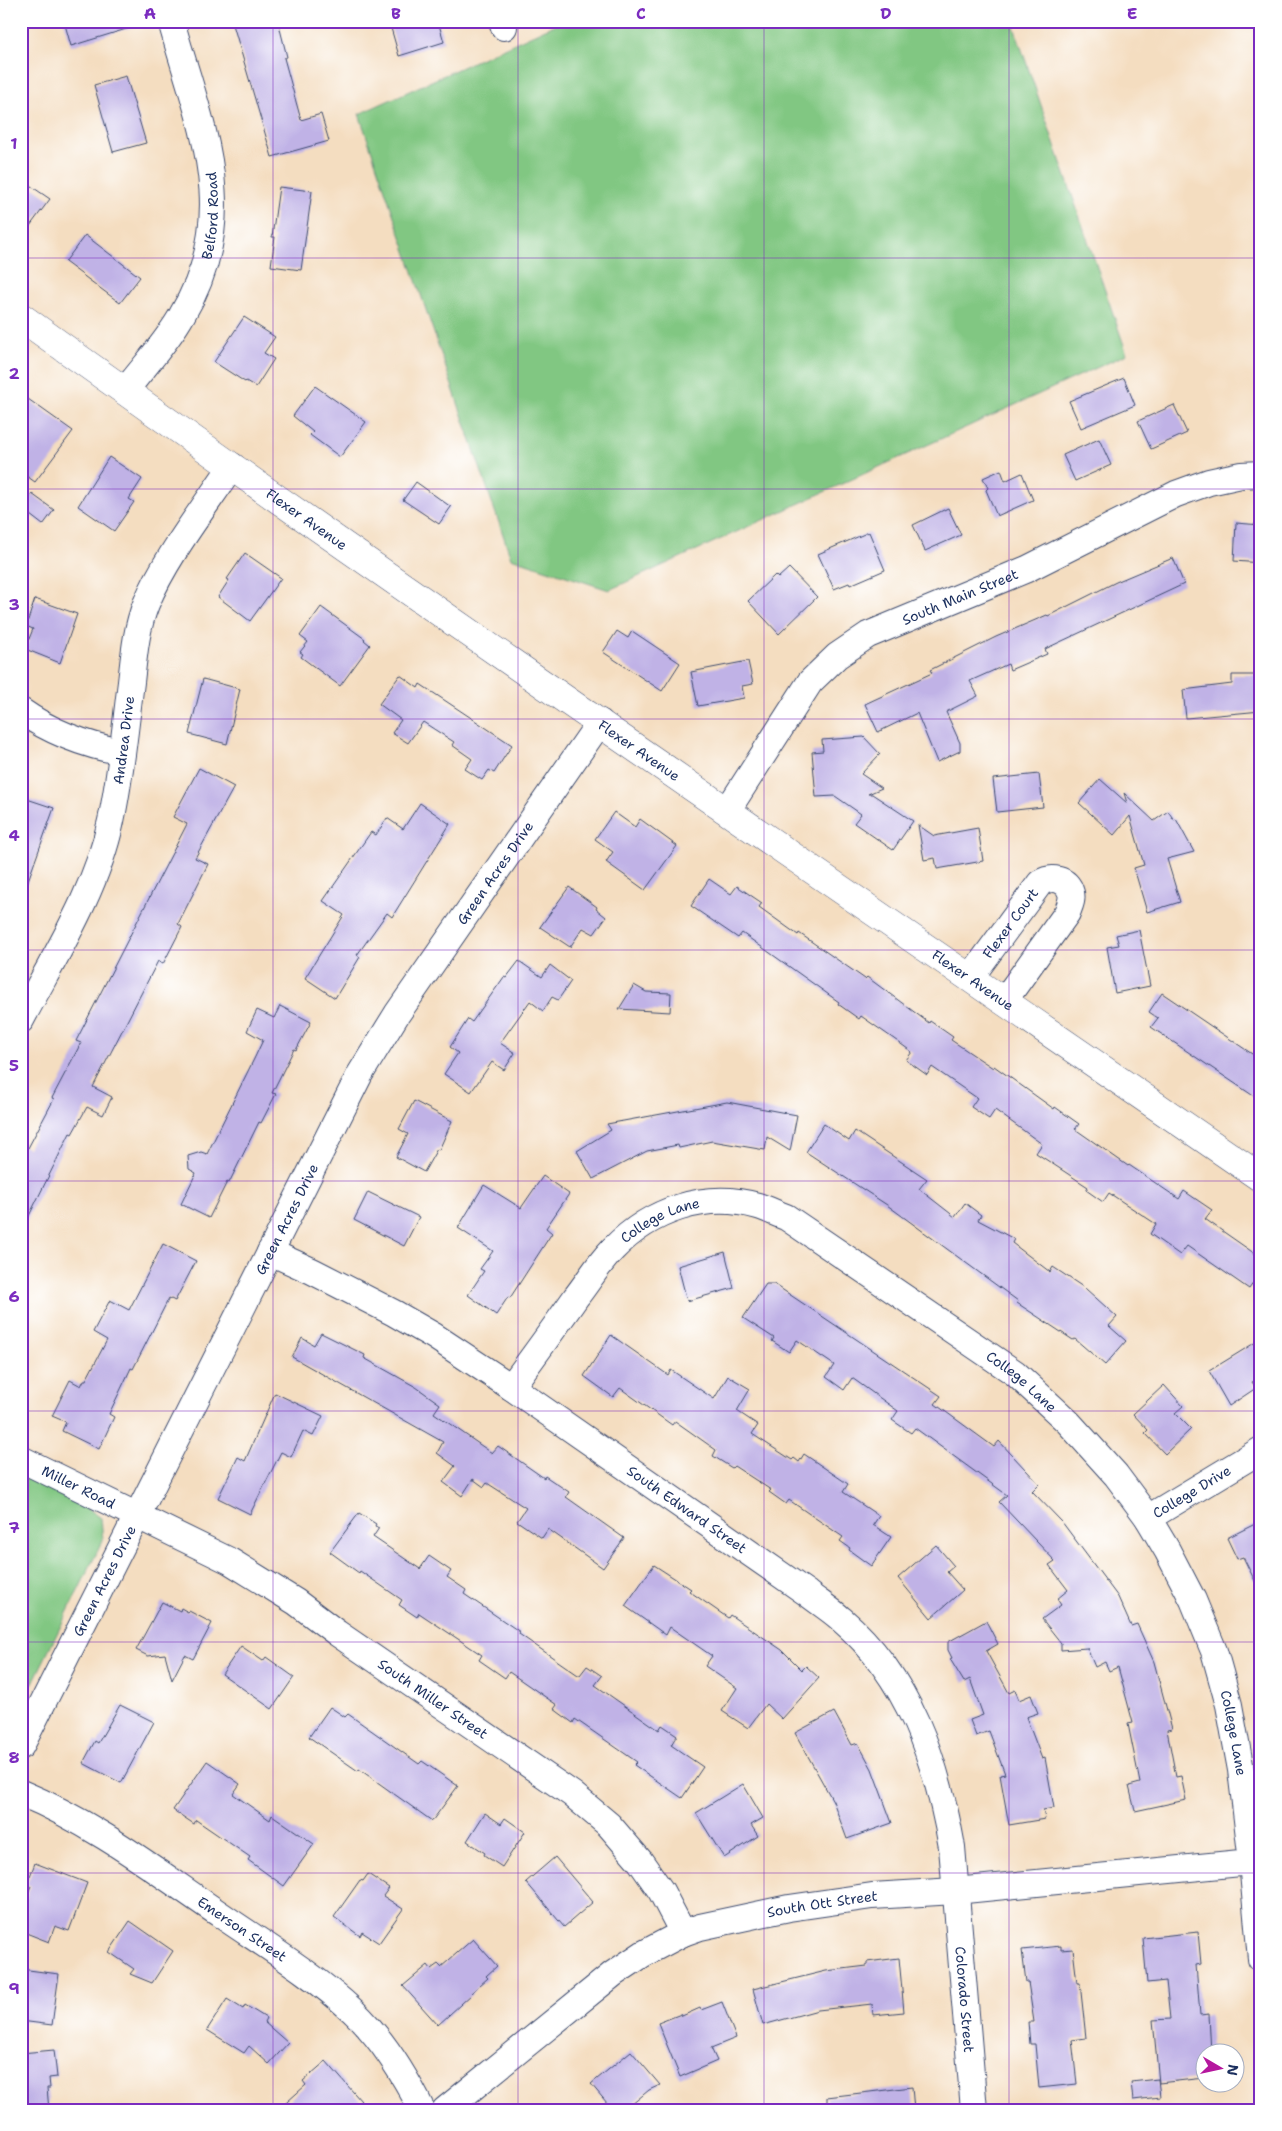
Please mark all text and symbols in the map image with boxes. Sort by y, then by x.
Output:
text: A [144,3,156,24]
text: B [391,3,401,24]
text: C [636,3,646,24]
text: D [880,3,892,24]
text: E [1127,3,1137,24]
text: 1 [10,133,18,154]
street label: Belford Road [197,171,222,261]
text: 2 [8,363,20,384]
street label: Flexer Avenue [262,485,351,554]
street label: South Main Street [899,565,1021,629]
text: 3 [8,594,20,615]
street label: Andrea Drive [109,695,138,786]
street label: Flexer Avenue [595,716,684,785]
street label: Green Acres Drive [453,818,537,928]
text: 4 [8,825,20,846]
street label: Flexer Court [978,885,1042,962]
street label: Flexer Avenue [929,946,1017,1015]
text: 5 [9,1055,19,1076]
street label: Green Acres Drive [251,1161,322,1278]
street label: College Lane [617,1194,701,1247]
text: 6 [8,1286,20,1307]
street label: College Lane [983,1347,1061,1416]
street label: Miller Road [39,1461,118,1513]
street label: South Edward Street [623,1461,750,1557]
street label: College Drive [1149,1461,1234,1522]
text: 7 [8,1517,20,1538]
street label: Green Acres Drive [69,1522,140,1639]
street label: South Miller Street [374,1655,491,1743]
street label: College Lane [1216,1688,1251,1777]
text: 8 [8,1747,20,1768]
street label: South Ott Street [765,1887,878,1921]
street label: Emerson Street [194,1893,290,1966]
street label: Colorado Street [951,1946,978,2053]
text: 9 [8,1978,20,1999]
north arrow [1194,2044,1244,2094]
text: N [1223,2063,1243,2077]

